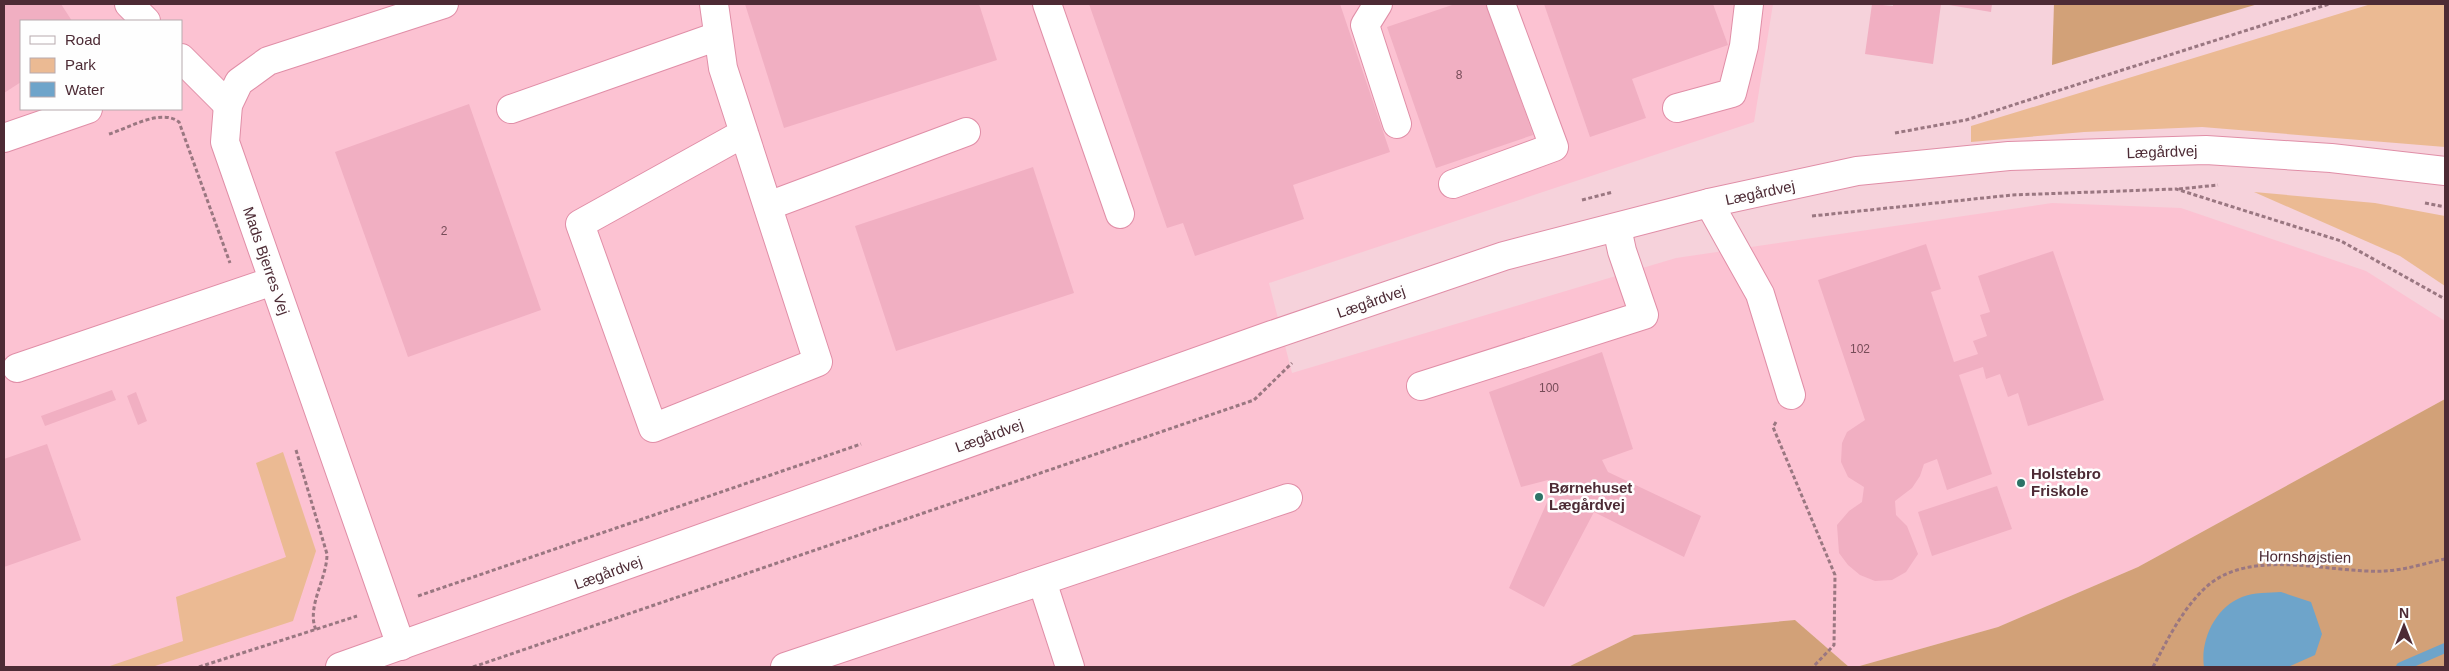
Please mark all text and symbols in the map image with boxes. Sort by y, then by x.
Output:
legend [20,20,182,110]
text: Road [65,31,101,48]
text: Park [65,56,96,73]
house number: 8 [1456,68,1463,82]
text: Water [65,81,104,98]
street label: Lægårdvej [2126,142,2198,161]
street label: Lægårdvej [1723,177,1796,208]
street label: Mads Bjerres Vej [240,204,293,317]
house number: 2 [441,224,448,238]
street label: Lægårdvej [1335,282,1407,321]
house number: 102 [1850,342,1870,356]
house number: 100 [1539,381,1559,395]
street label: Lægårdvej [953,415,1025,456]
place label: Holstebro Friskole [2031,465,2101,499]
marker: Holstebro Friskole [2015,477,2027,489]
place label: Børnehuset Lægårdvej [1549,479,1632,513]
marker: Børnehuset Lægårdvej [1533,491,1545,503]
street label: Hornshøjstien [2259,547,2351,566]
street label: Lægårdvej [572,552,644,593]
north arrow [2379,601,2429,651]
text: N [2399,605,2409,621]

